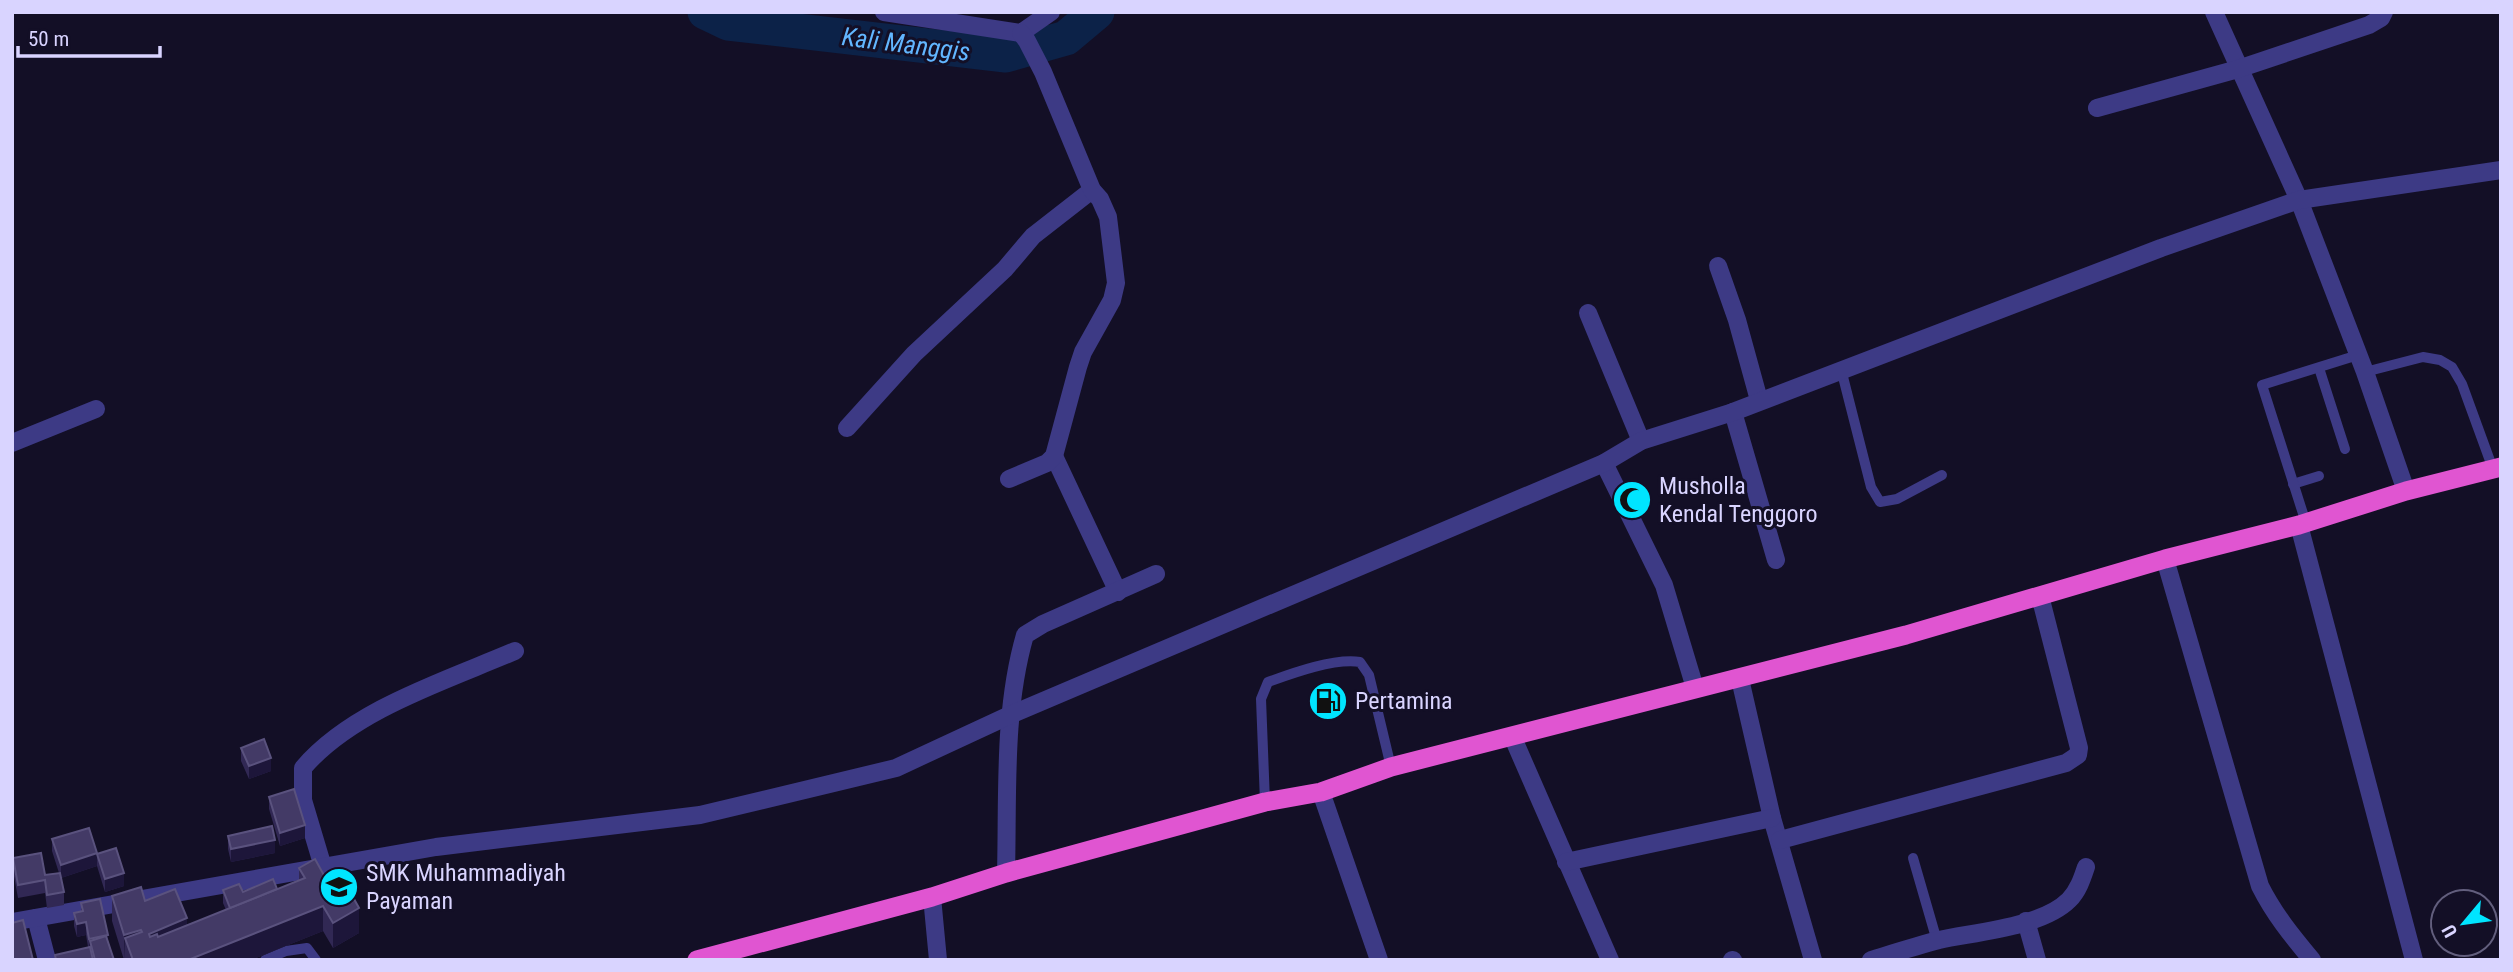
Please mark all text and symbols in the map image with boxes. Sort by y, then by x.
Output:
scale bar [18,14,159,58]
water label: Kali Manggis [840,21,972,67]
text: 50 m [28,27,69,51]
place label: Musholla Kendal Tenggoro [1659,472,1818,528]
mosque icon: Musholla Kendal Tenggoro [1611,479,1653,521]
fuel station icon: Pertamina [1307,680,1349,722]
place label: Pertamina [1355,687,1453,715]
place label: SMK Muhammadiyah Payaman [366,859,566,915]
school or university icon: SMK Muhammadiyah Payaman [318,866,360,908]
north arrow [2429,888,2499,958]
text: U [2437,921,2462,941]

